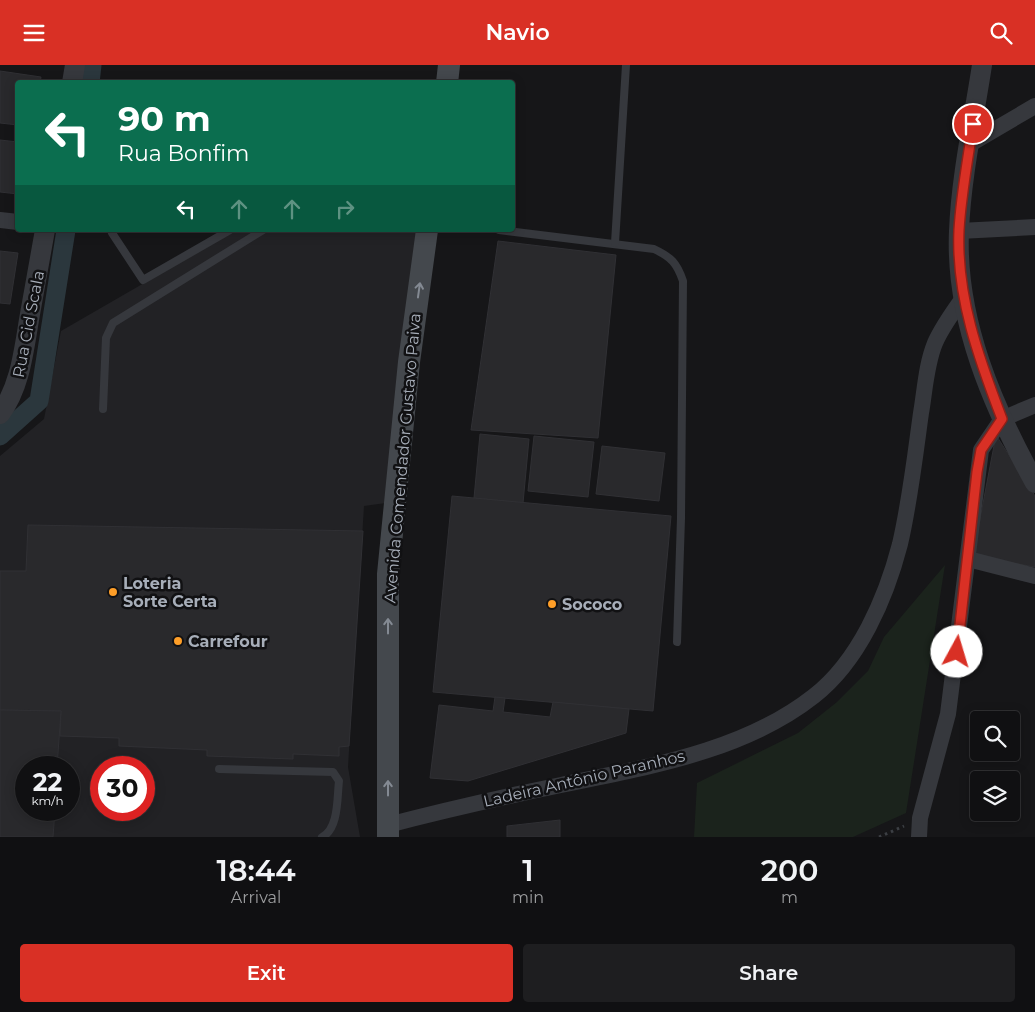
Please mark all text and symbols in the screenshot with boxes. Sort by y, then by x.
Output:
icon: menu [20,19,48,47]
text: Navio [485,19,550,46]
icon: search [987,19,1015,47]
text: 90 m [118,97,211,140]
icon: left [35,100,100,165]
pin [952,103,994,145]
icon: arrive [959,110,987,138]
text: Rua Bonfim [118,140,249,167]
icon: left [172,195,200,223]
icon: ahead [225,195,253,223]
icon: ahead [278,195,306,223]
icon: right [331,195,359,223]
street label: Rua Cid Scala [9,269,48,379]
one-way arrow [414,282,424,298]
street label: Avenida Comendador Gustavo Paiva [380,312,425,604]
place label: Loteria Sorte Certa [123,574,217,611]
marker: Loteria Sorte Certa [107,586,119,598]
place label: Sococo [562,595,622,614]
marker: Sococo [546,598,558,610]
one-way arrow [383,618,393,634]
position arrow [930,625,982,677]
place label: Carrefour [188,632,268,651]
marker: Carrefour [172,635,184,647]
map controls [970,711,1020,821]
button: search [970,711,1020,761]
street label: Ladeira Antônio Paranhos [481,746,687,811]
speed limit sign: 30 [90,756,155,821]
text: 22 [33,767,62,797]
button: layers [970,771,1020,821]
one-way arrow [383,781,393,797]
text: km/h [31,793,64,808]
text: 18:44 [216,852,296,889]
text: 1 [522,852,534,889]
text: 200 [761,852,818,889]
text: Arrival [231,888,281,907]
text: min [512,888,544,907]
text: m [781,888,798,907]
button: Exit [20,944,513,1002]
button: Share [523,944,1015,1002]

